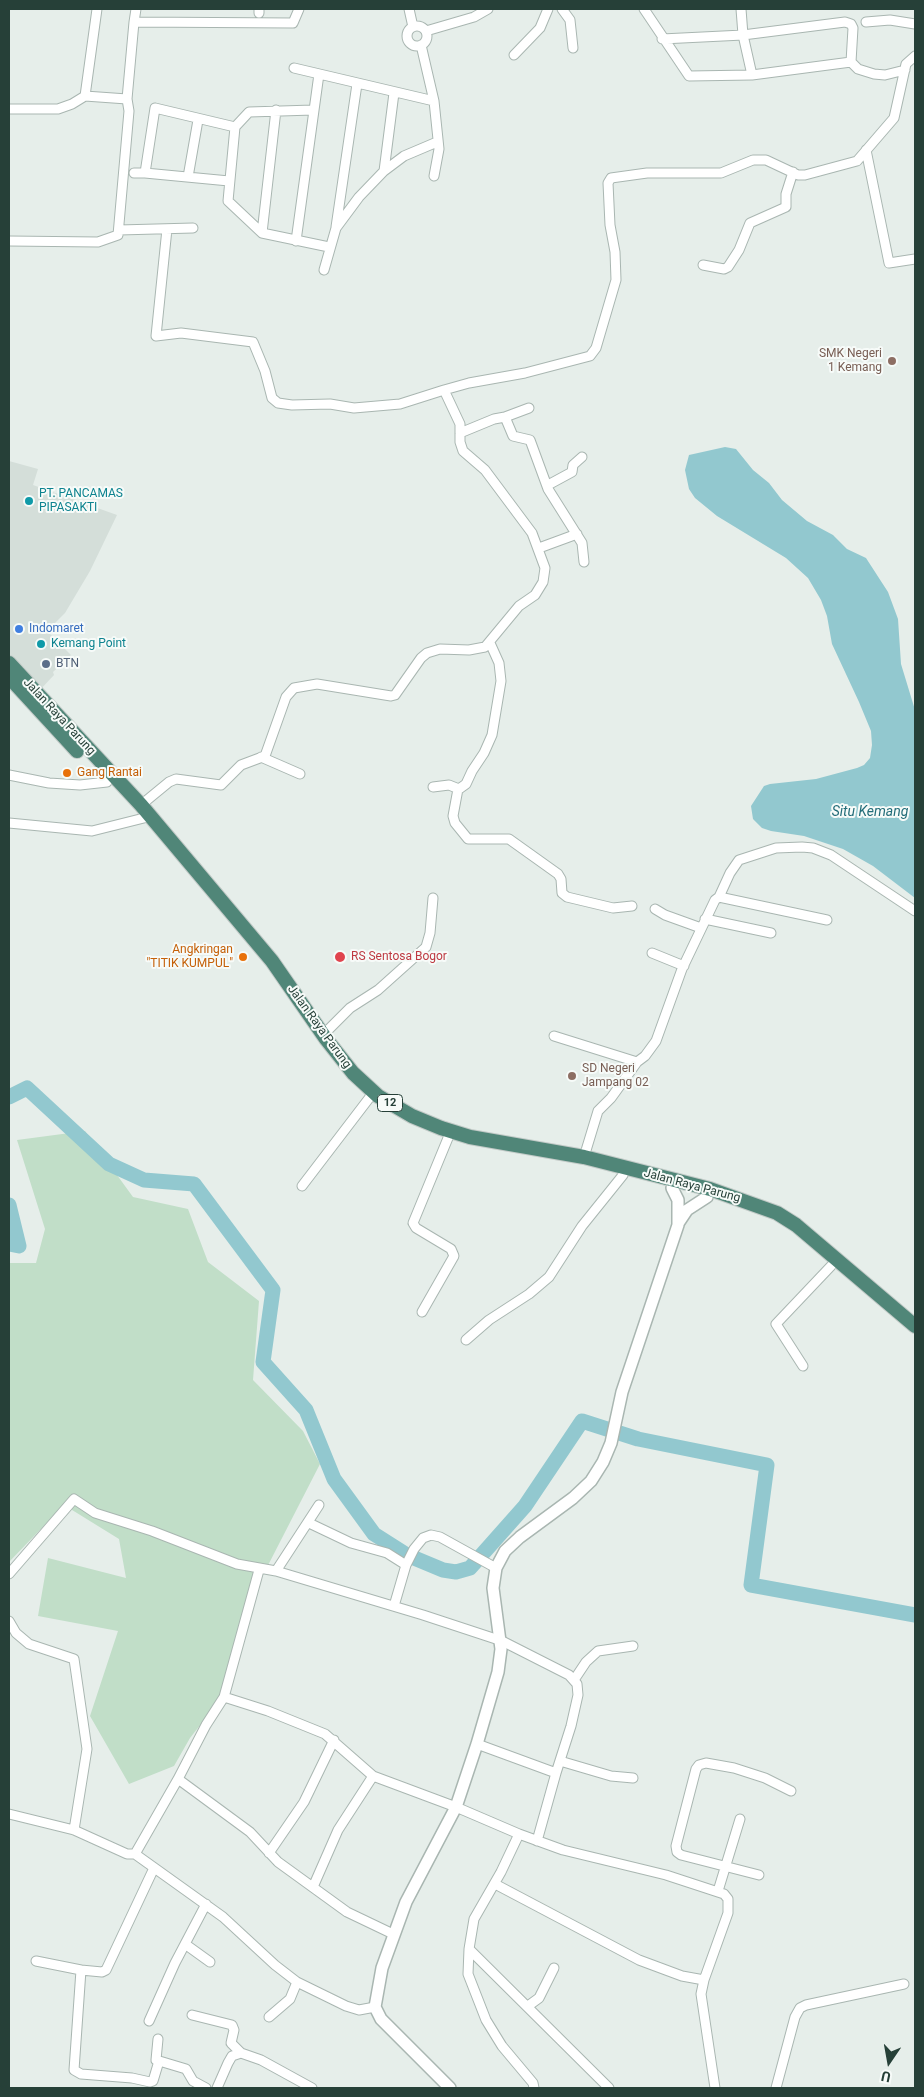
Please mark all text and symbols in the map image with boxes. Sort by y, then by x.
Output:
place label: SMK Negeri 1 Kemang [819,347,882,375]
marker: SMK Negeri 1 Kemang [886,355,898,367]
place label: PT. PANCAMAS PIPASAKTI [39,487,123,515]
marker: PT. PANCAMAS PIPASAKTI [23,495,35,507]
place label: Indomaret [29,622,84,636]
marker: Indomaret [13,623,25,635]
place label: Kemang Point [51,637,126,651]
marker: Kemang Point [35,638,47,650]
place label: BTN [56,657,79,671]
marker: BTN [40,658,52,670]
street label: Jalan Raya Parung [20,676,98,758]
place label: Gang Rantai [77,766,142,780]
marker: Gang Rantai [61,767,73,779]
water label: Situ Kemang [832,804,908,820]
place label: Angkringan "TITIK KUMPUL" [147,943,233,971]
marker: RS Sentosa Bogor [333,950,347,964]
place label: RS Sentosa Bogor [351,950,447,964]
marker: Angkringan "TITIK KUMPUL" [237,951,249,963]
street label: Jalan Raya Parung [284,983,354,1071]
place label: SD Negeri Jampang 02 [582,1062,649,1090]
marker: SD Negeri Jampang 02 [566,1070,578,1082]
road number: 12 [378,1094,402,1112]
street label: Jalan Raya Parung [642,1166,742,1206]
north arrow [864,2037,914,2087]
text: U [880,2068,892,2085]

